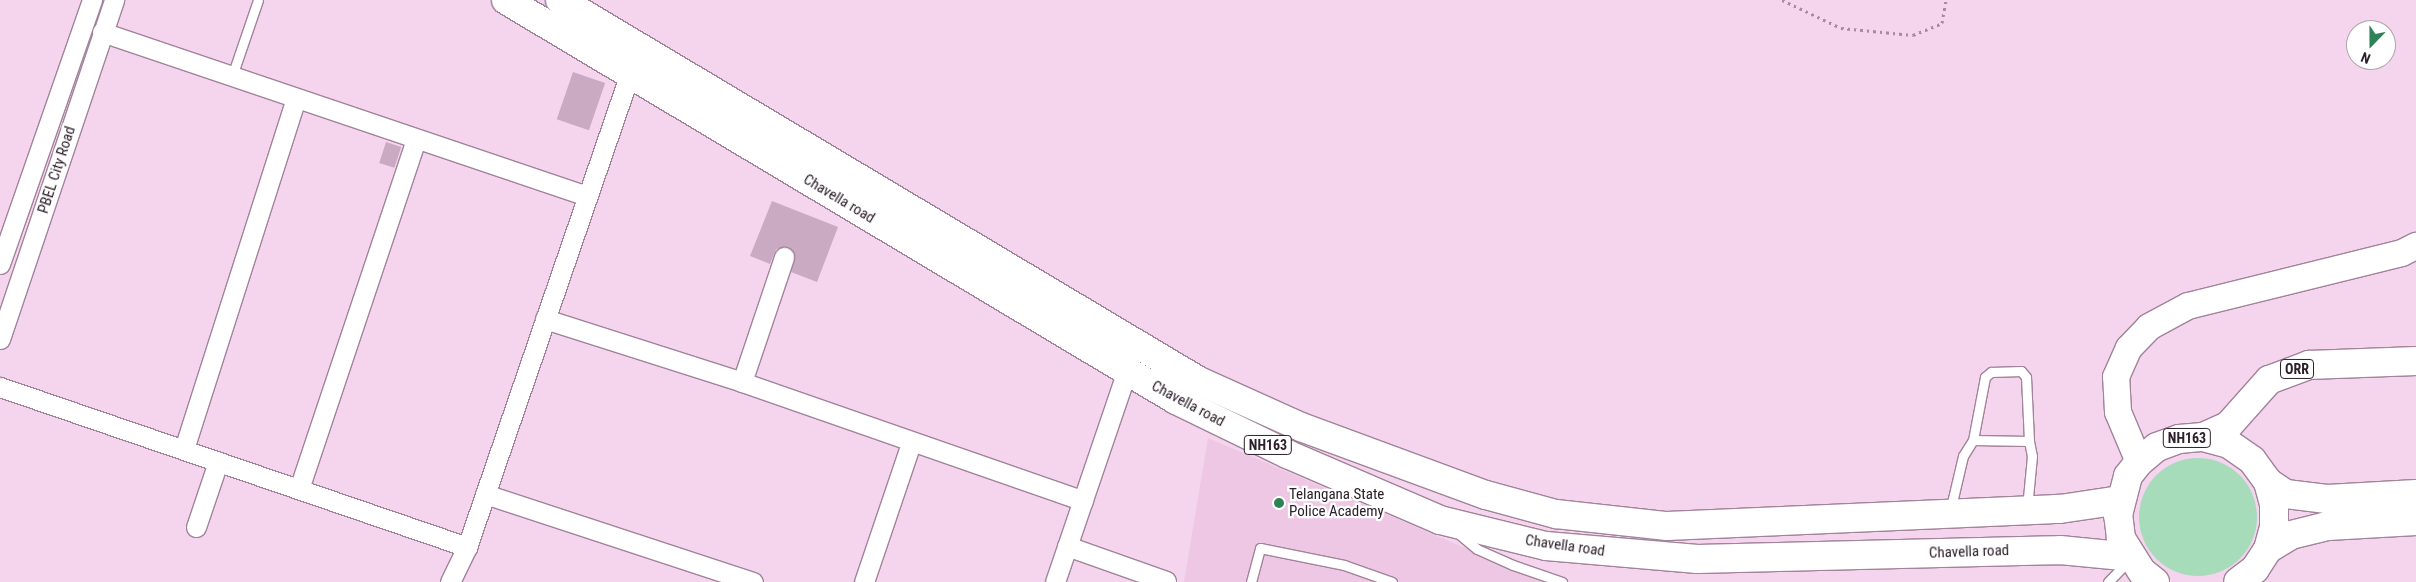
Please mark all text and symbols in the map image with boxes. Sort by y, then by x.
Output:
north arrow [2346,20,2396,70]
text: N [2359,49,2373,67]
street label: PBEL City Road [34,124,80,216]
street label: Chavella road [800,171,878,227]
road number: ORR [2280,358,2314,380]
street label: Chavella road [1148,377,1228,431]
road number: NH163 [2162,426,2212,449]
road number: NH163 [1243,434,1293,456]
place label: Telangana State Police Academy [1289,485,1384,520]
marker: Telangana State Police Academy [1273,497,1285,509]
street label: Chavella road [1524,532,1606,560]
street label: Chavella road [1929,542,2009,562]

